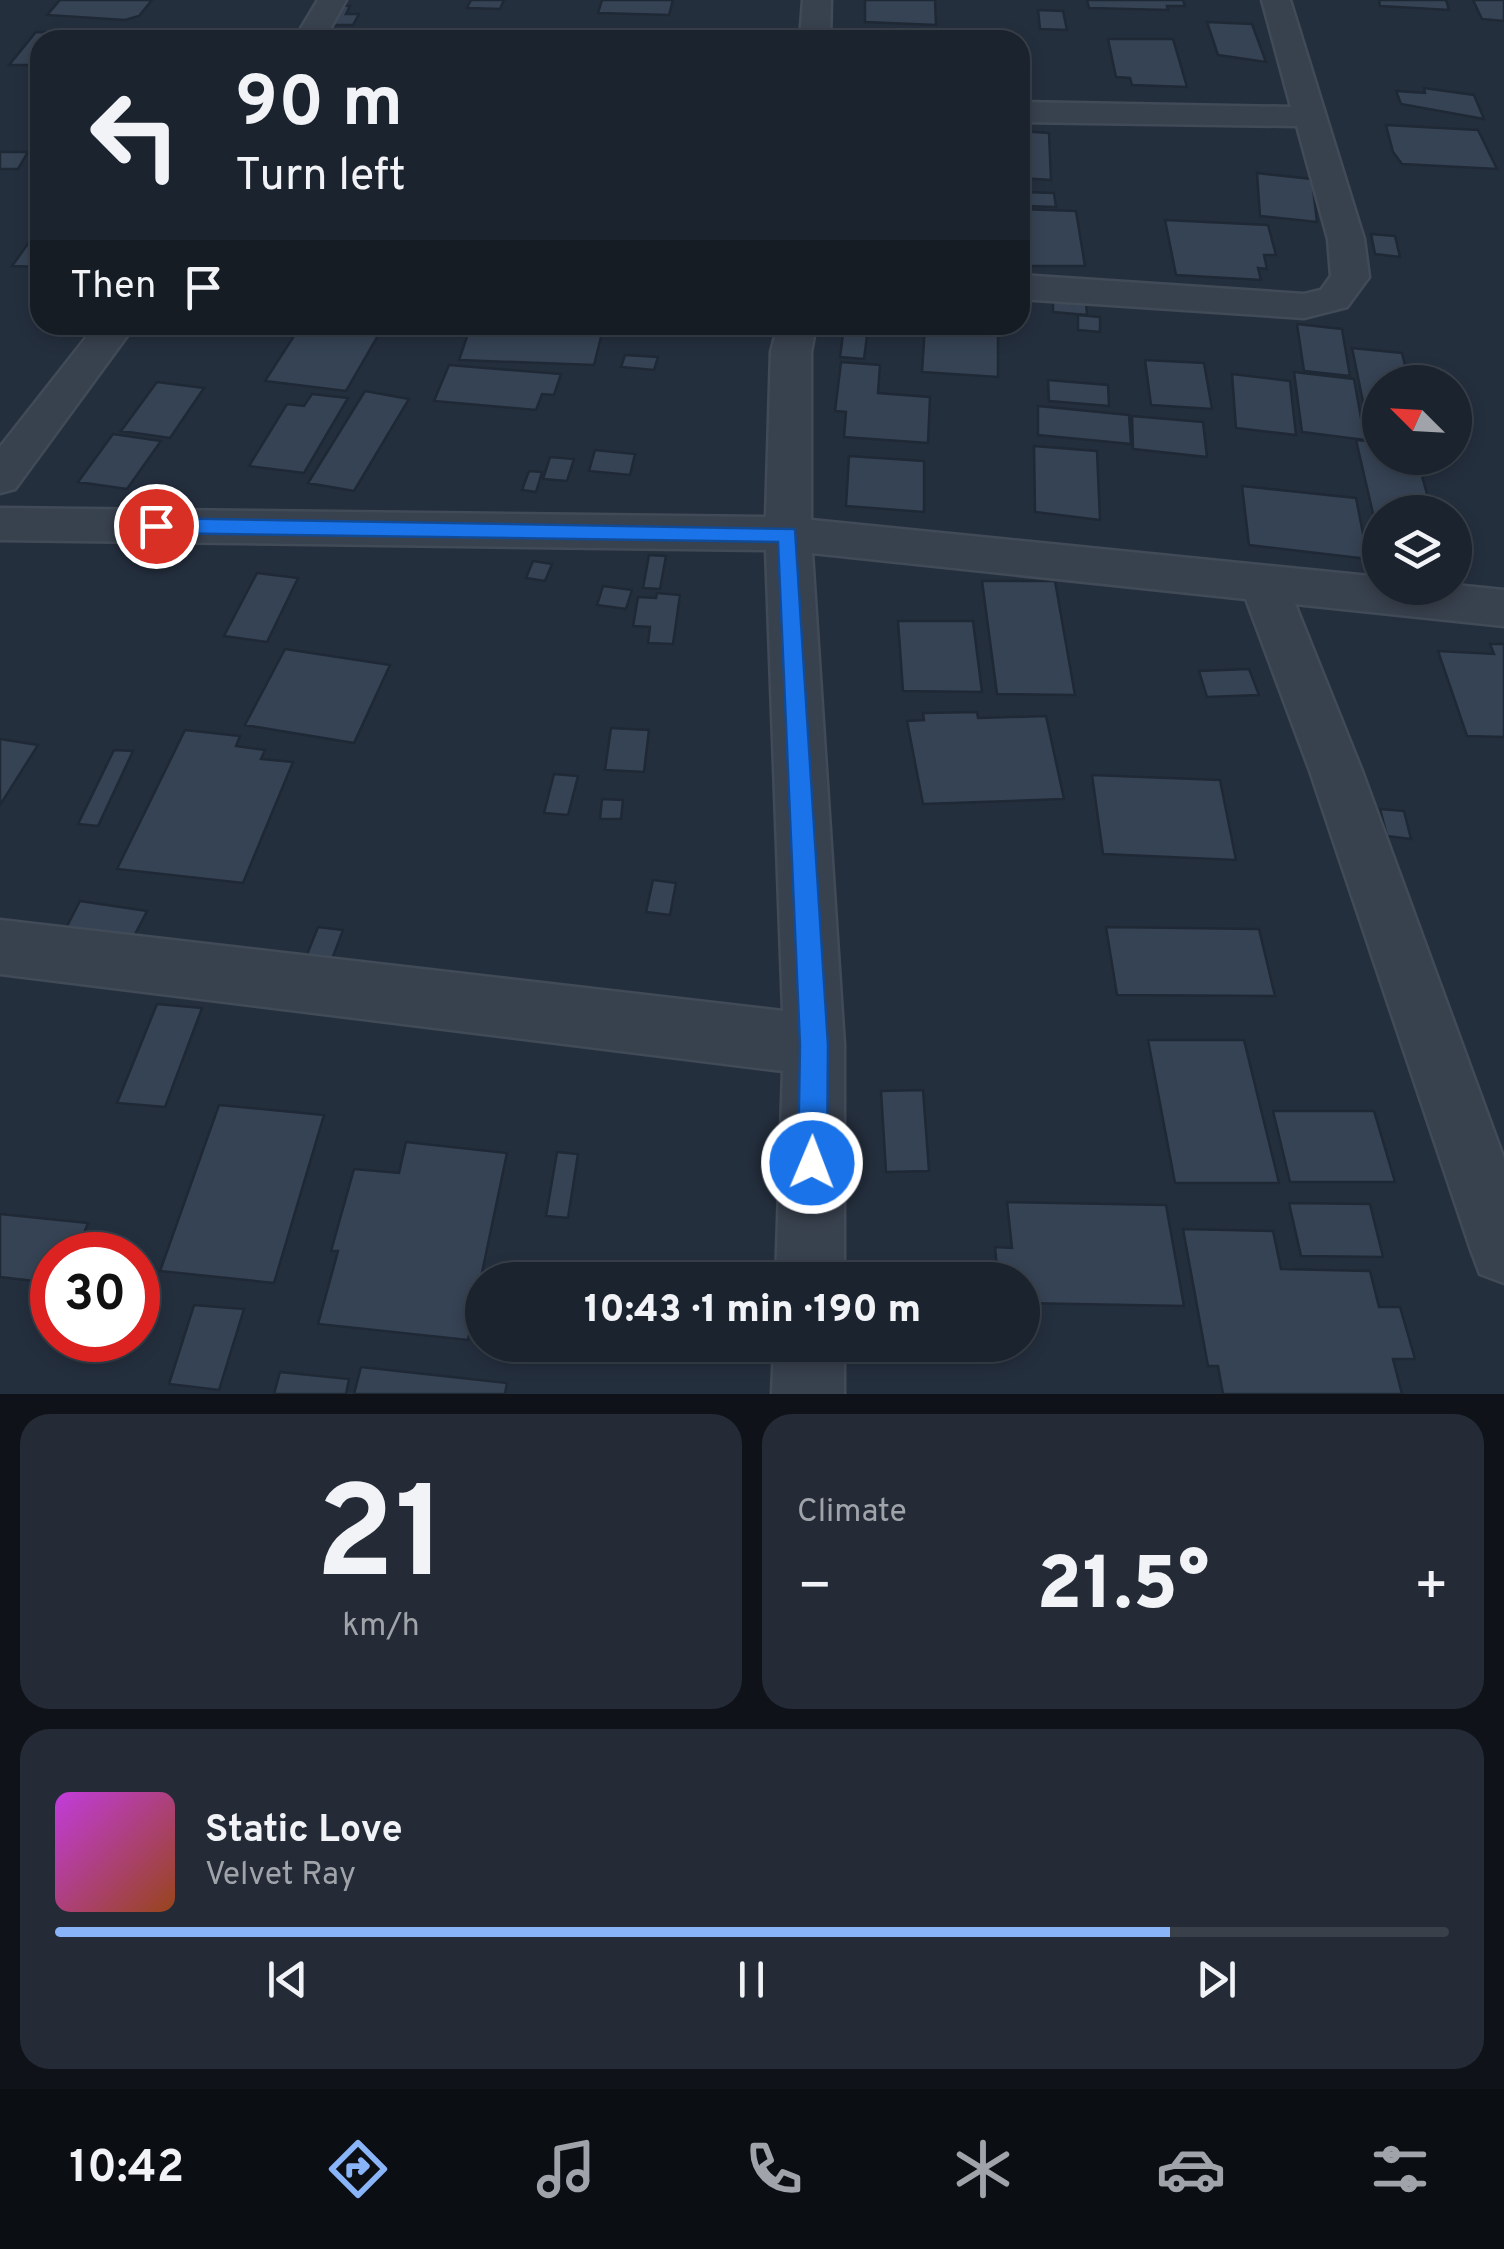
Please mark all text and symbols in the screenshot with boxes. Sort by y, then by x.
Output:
text: 90 m [235,62,403,151]
icon: left [70,70,200,200]
text: Turn left [235,149,406,206]
icon: arrive [176,260,231,315]
text: Then [70,263,156,312]
north arrow [1362,365,1472,475]
map controls [1362,365,1472,605]
pin [114,484,199,569]
button: layers [1362,495,1472,605]
icon: arrive [129,499,184,554]
position arrow [760,1111,864,1215]
speed limit sign: 30 [30,1232,160,1362]
text: 10:43 · 1 min · 190 m [584,1287,921,1336]
text: 21 [315,1459,447,1624]
text: Climate [797,1493,907,1533]
text: 21.5° [1037,1541,1209,1636]
text: − [797,1554,832,1624]
text: + [1414,1554,1449,1624]
text: km/h [342,1607,420,1647]
text: Static Love [205,1807,403,1856]
text: Velvet Ray [205,1856,356,1896]
icon: previous [260,1952,315,2007]
icon: pause [724,1952,779,2007]
icon: next [1189,1952,1244,2007]
icon: directions [323,2134,393,2204]
icon: music [531,2134,601,2204]
icon: phone [739,2134,809,2204]
icon: climate [948,2134,1018,2204]
icon: car [1156,2134,1226,2204]
icon: filters [1365,2134,1435,2204]
text: 10:42 [69,2141,184,2198]

